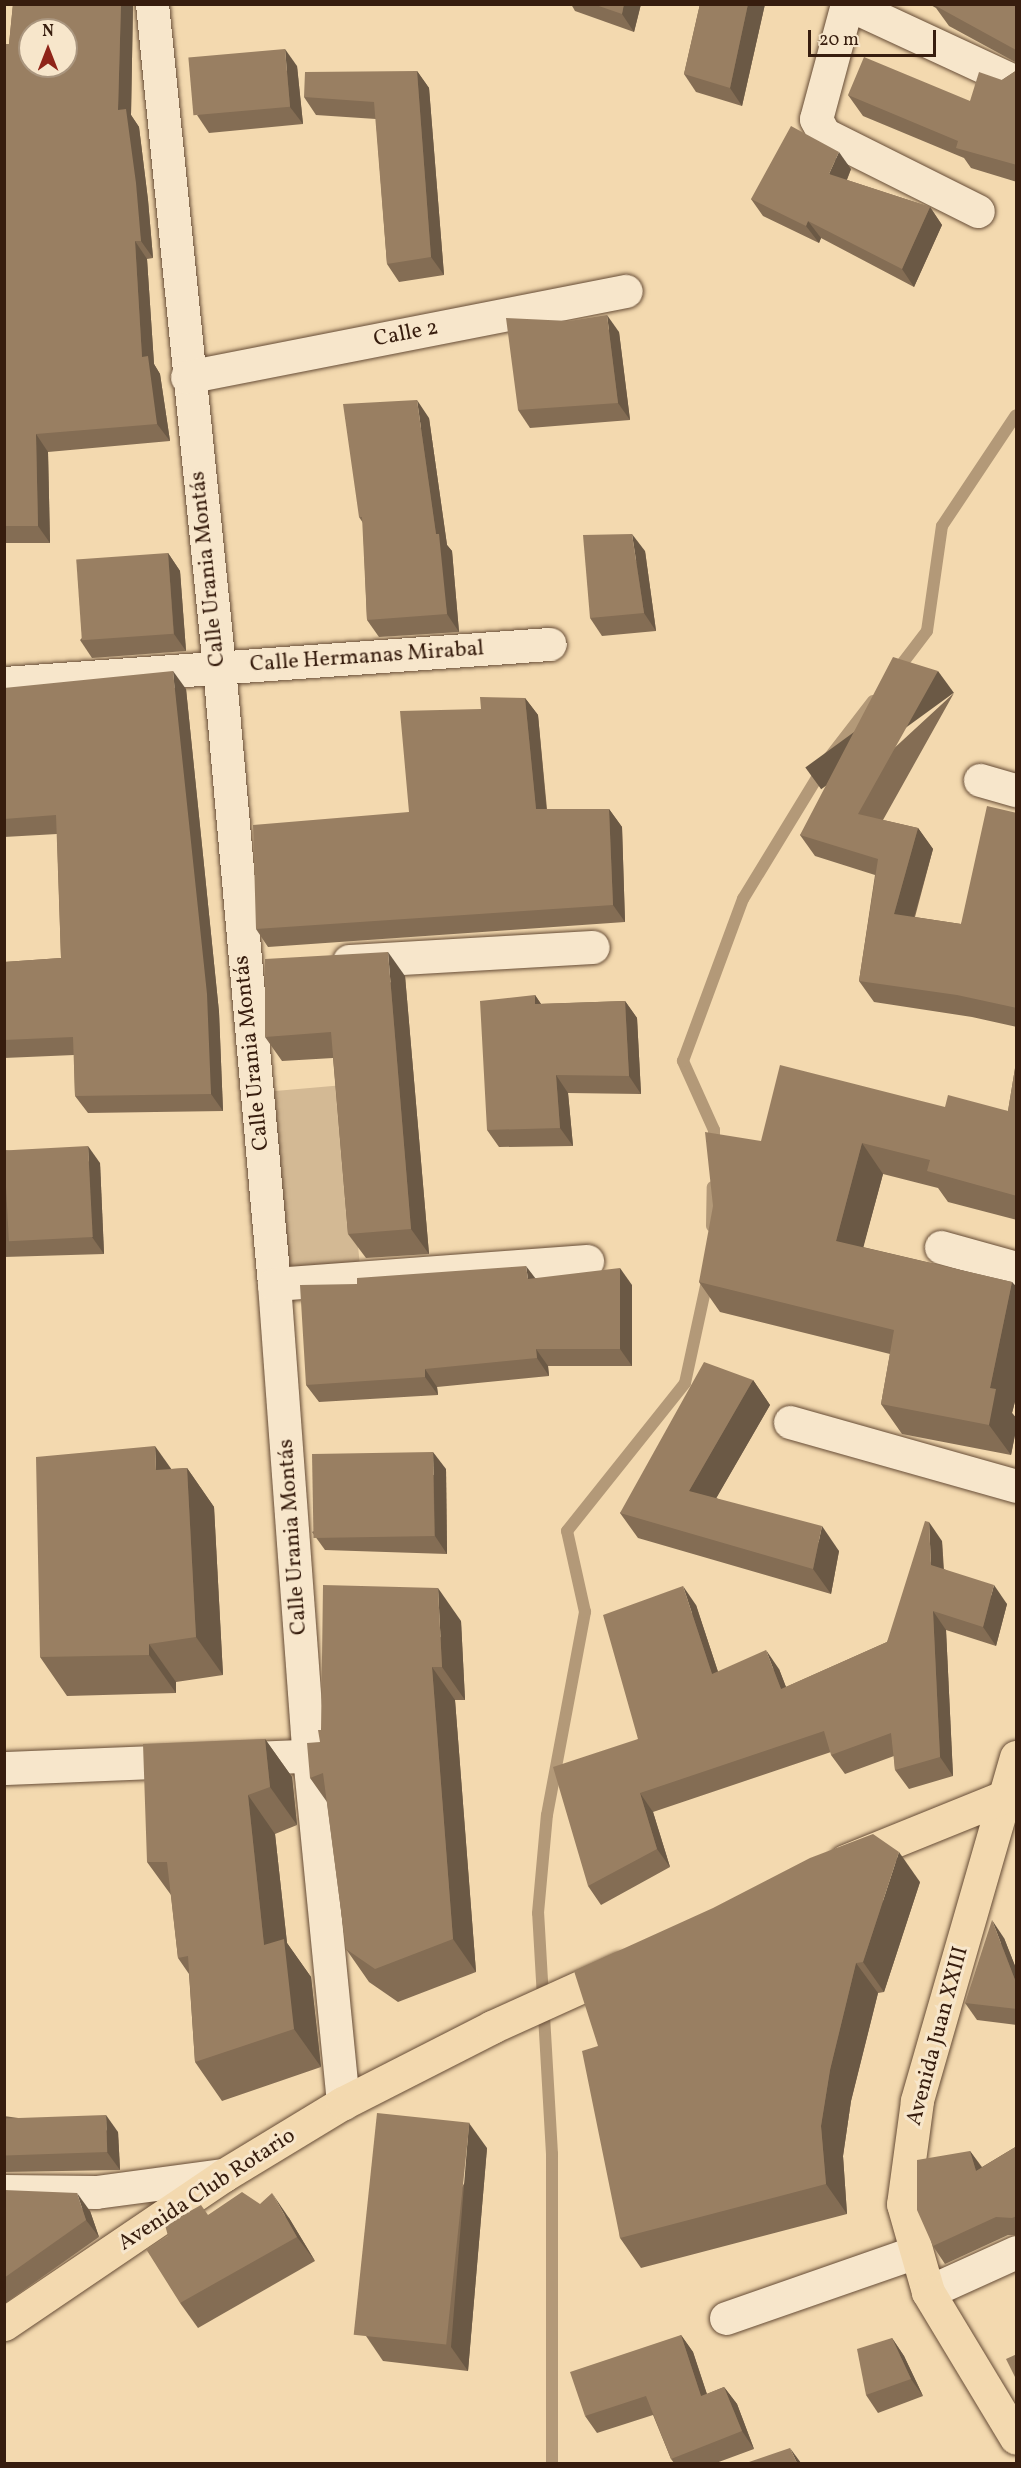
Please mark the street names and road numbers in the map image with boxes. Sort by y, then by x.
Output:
street label: Calle 2 [372,315,440,353]
street label: Calle Urania Montás [185,470,231,668]
street label: Calle Hermanas Mirabal [249,636,485,678]
street label: Calle Urania Montás [229,954,275,1152]
street label: Calle Urania Montás [273,1438,313,1636]
street label: Avenida Juan XXIII [901,1944,975,2128]
street label: Avenida Club Rotario [113,2123,301,2257]

